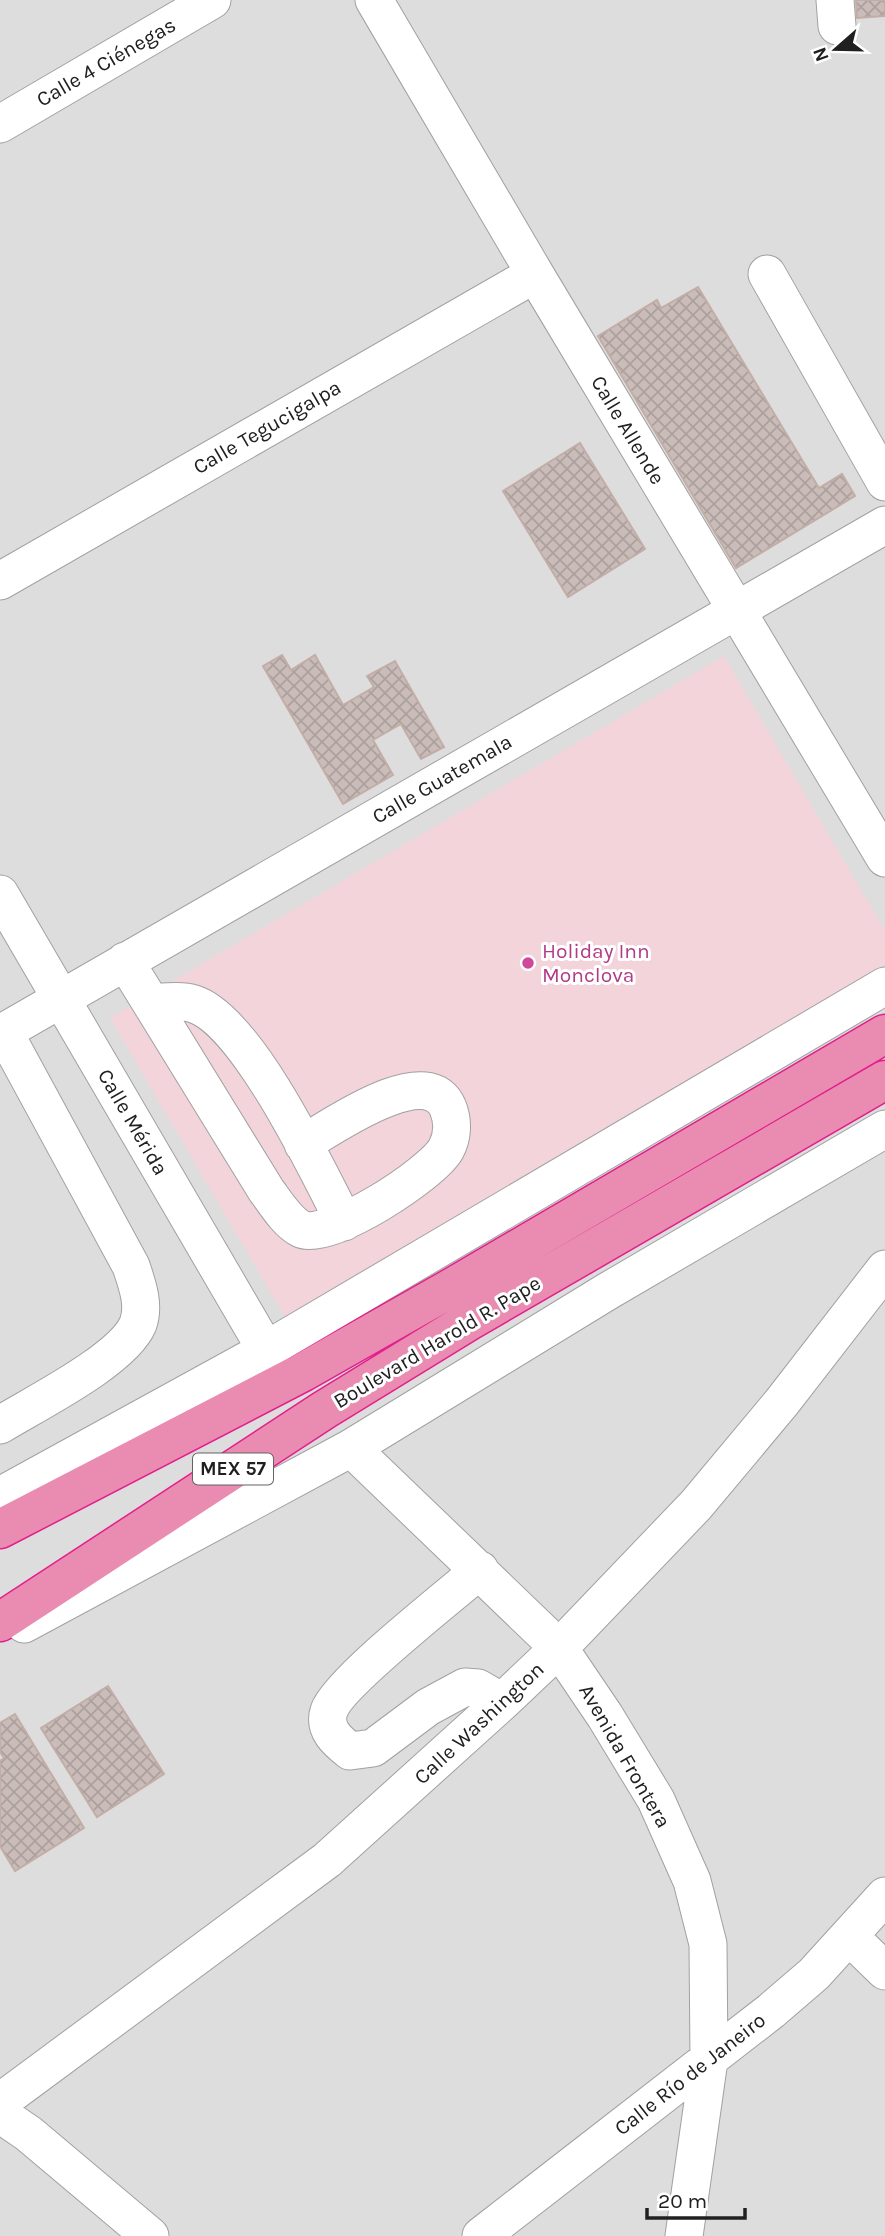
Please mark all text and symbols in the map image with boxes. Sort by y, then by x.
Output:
street label: Calle 4 Ciénegas [32,12,180,112]
north arrow [801,14,871,84]
text: N [808,44,834,65]
street label: Calle Allende [586,371,670,489]
street label: Calle Tegucigalpa [189,375,345,479]
street label: Calle Guatemala [368,729,516,829]
place label: Holiday Inn Monclova [542,939,650,987]
marker: Holiday Inn Monclova [520,955,536,971]
street label: Calle Mérida [93,1065,173,1179]
street label: Boulevard Harold R. Pape [329,1271,545,1413]
road number: MEX 57 [193,1454,273,1484]
street label: Calle Washington [409,1657,549,1789]
street label: Avenida Frontera [574,1680,676,1832]
street label: Calle Río de Janeiro [610,2008,770,2140]
scale bar [647,2176,745,2220]
text: 20 m [658,2189,707,2213]

